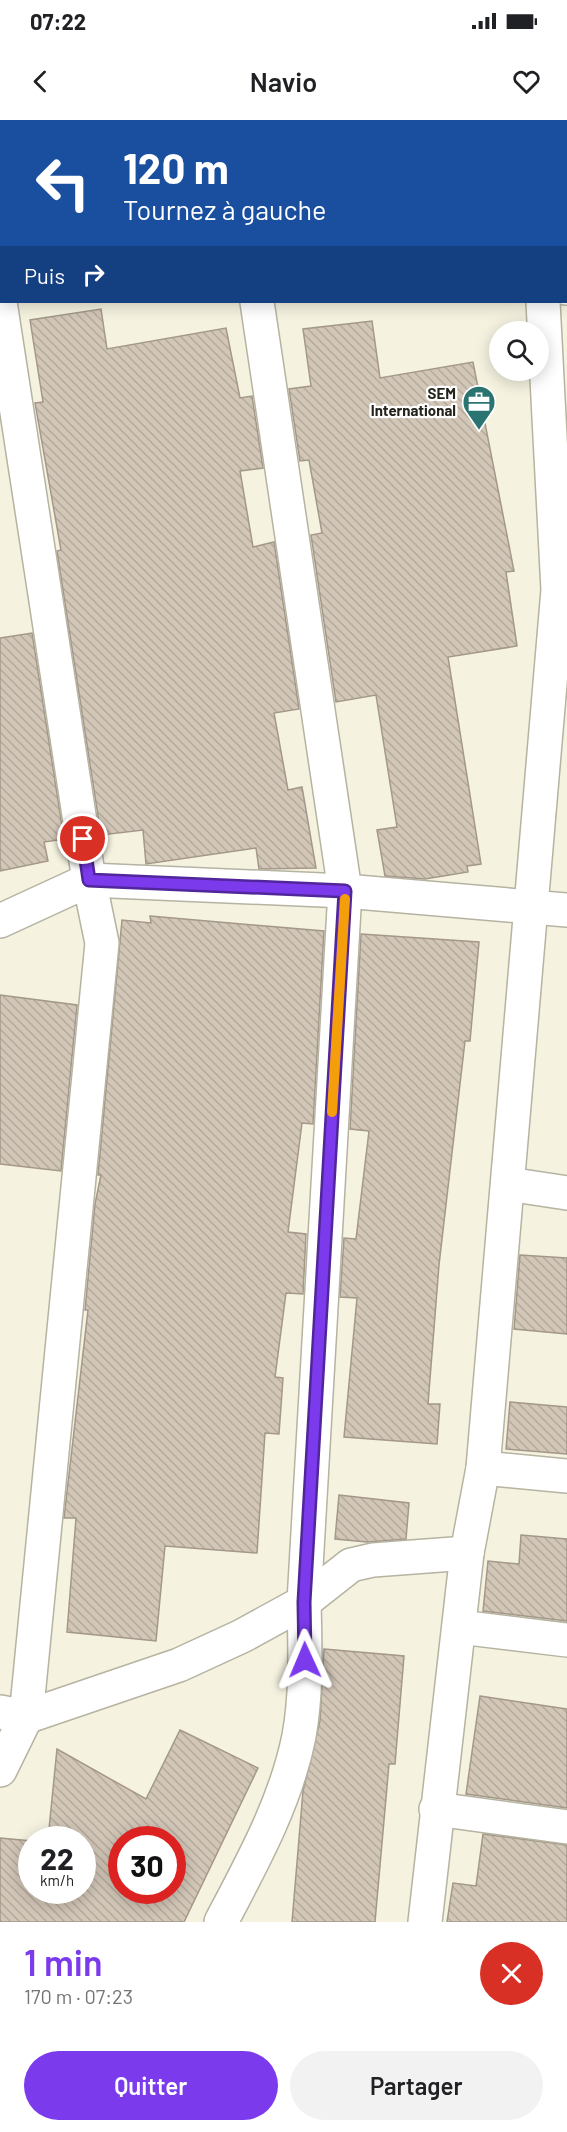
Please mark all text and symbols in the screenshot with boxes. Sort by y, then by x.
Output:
text: 07:22 [30,8,86,34]
icon: back [24,65,57,98]
text: Navio [250,65,317,97]
icon: heart [510,65,543,98]
text: 120 m [123,142,229,192]
icon: left [24,144,102,222]
text: Tournez à gauche [123,193,326,225]
icon: right [77,258,110,291]
text: Puis [24,262,65,288]
map controls [489,321,549,381]
button: search [489,321,549,381]
place label: SEM International [371,384,456,419]
office icon: SEM International [461,384,497,431]
pin [57,813,108,864]
icon: arrive [66,822,99,855]
position arrow [273,1628,337,1692]
speed limit sign: 30 [108,1826,186,1904]
text: 22 [40,1840,74,1876]
text: km/h [40,1871,74,1889]
text: 1 min [24,1940,103,1983]
button: close [480,1942,543,2005]
text: 170 m · 07:23 [24,1984,133,2008]
button: Quitter [24,2051,278,2120]
button: Partager [290,2051,543,2120]

